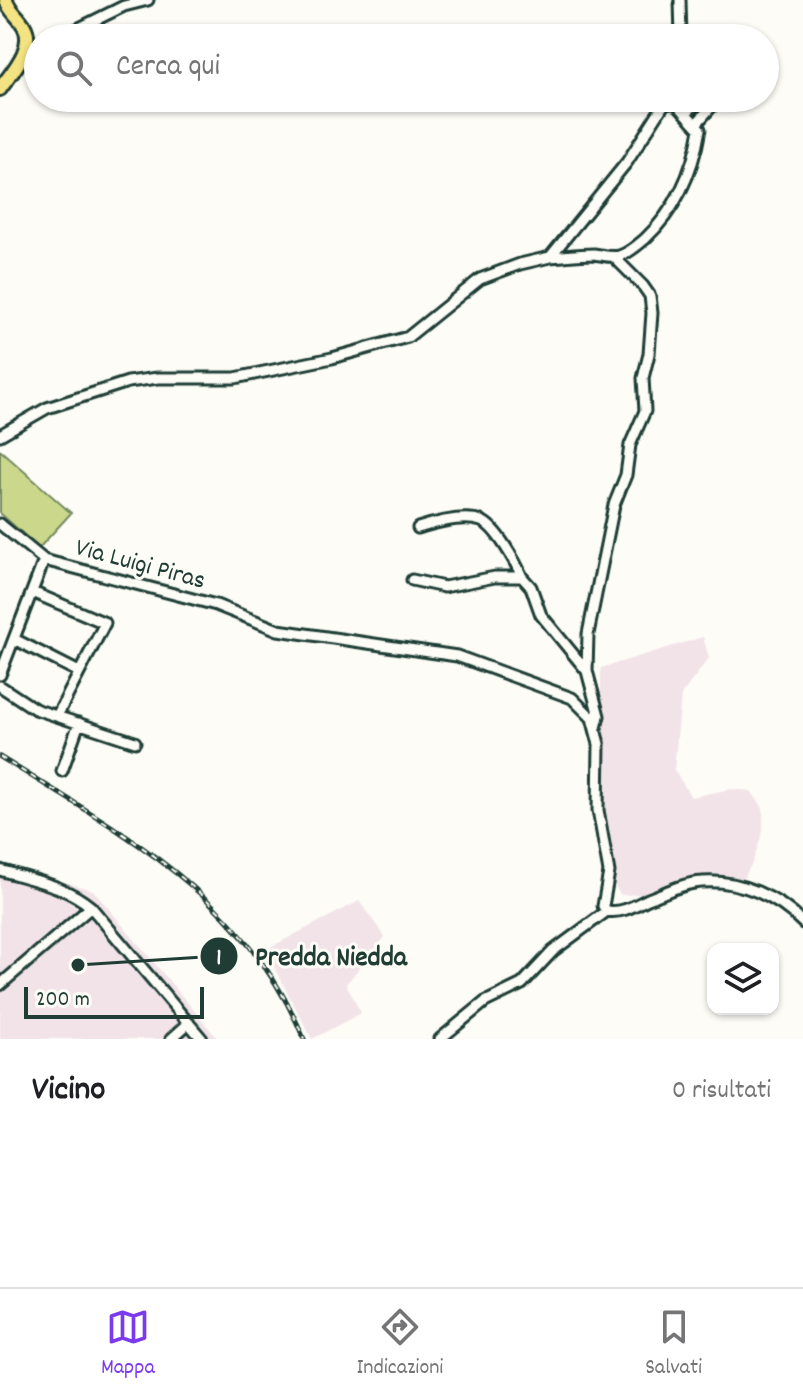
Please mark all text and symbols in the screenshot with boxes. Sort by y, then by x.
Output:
search box [24,24,779,112]
icon: search [52,46,96,90]
text: Cerca qui [116,47,220,90]
street label: Via Luigi Piras [71,530,209,601]
callout: Predda Niedda [199,930,423,982]
text: Predda Niedda [255,940,408,980]
text: 1 [216,942,222,976]
map controls [707,943,779,1015]
button: layers [707,943,779,1015]
scale bar [24,983,204,1019]
text: 200 m [36,985,90,1016]
text: Vicino [32,1067,105,1116]
text: 0 risultati [672,1073,771,1110]
tab: Mappa [101,1305,155,1384]
tab: Indicazioni [357,1305,443,1384]
tab: Salvati [645,1305,702,1384]

